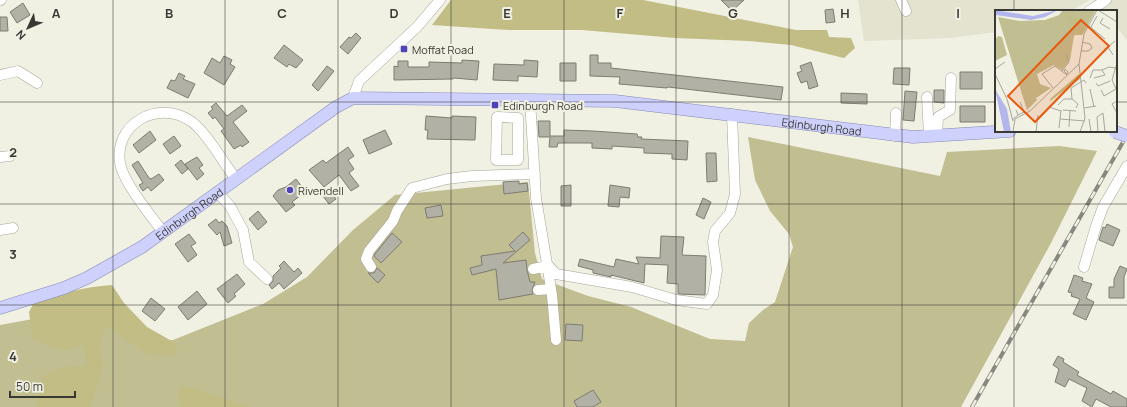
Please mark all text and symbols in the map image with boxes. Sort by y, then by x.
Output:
text: A [52,4,61,22]
text: B [165,4,173,22]
text: C [277,4,287,22]
text: D [389,4,399,22]
text: E [503,4,511,22]
text: F [617,4,624,22]
text: G [728,4,738,22]
text: H [840,4,850,22]
text: I [956,4,960,22]
north arrow [8,8,48,48]
inset map [995,10,1117,132]
text: N [12,27,29,43]
place label: Moffat Road [412,42,474,57]
marker: Moffat Road [399,44,409,54]
place label: Edinburgh Road [503,98,583,113]
marker: Edinburgh Road [490,100,500,110]
street label: Edinburgh Road [781,114,862,138]
text: 2 [9,143,17,161]
place label: Rivendell [298,183,344,198]
street label: Edinburgh Road [152,184,226,243]
marker: Rivendell [285,185,295,195]
text: 3 [9,245,17,263]
text: 4 [9,347,17,365]
scale bar [10,373,75,399]
text: 50 m [16,378,43,395]

